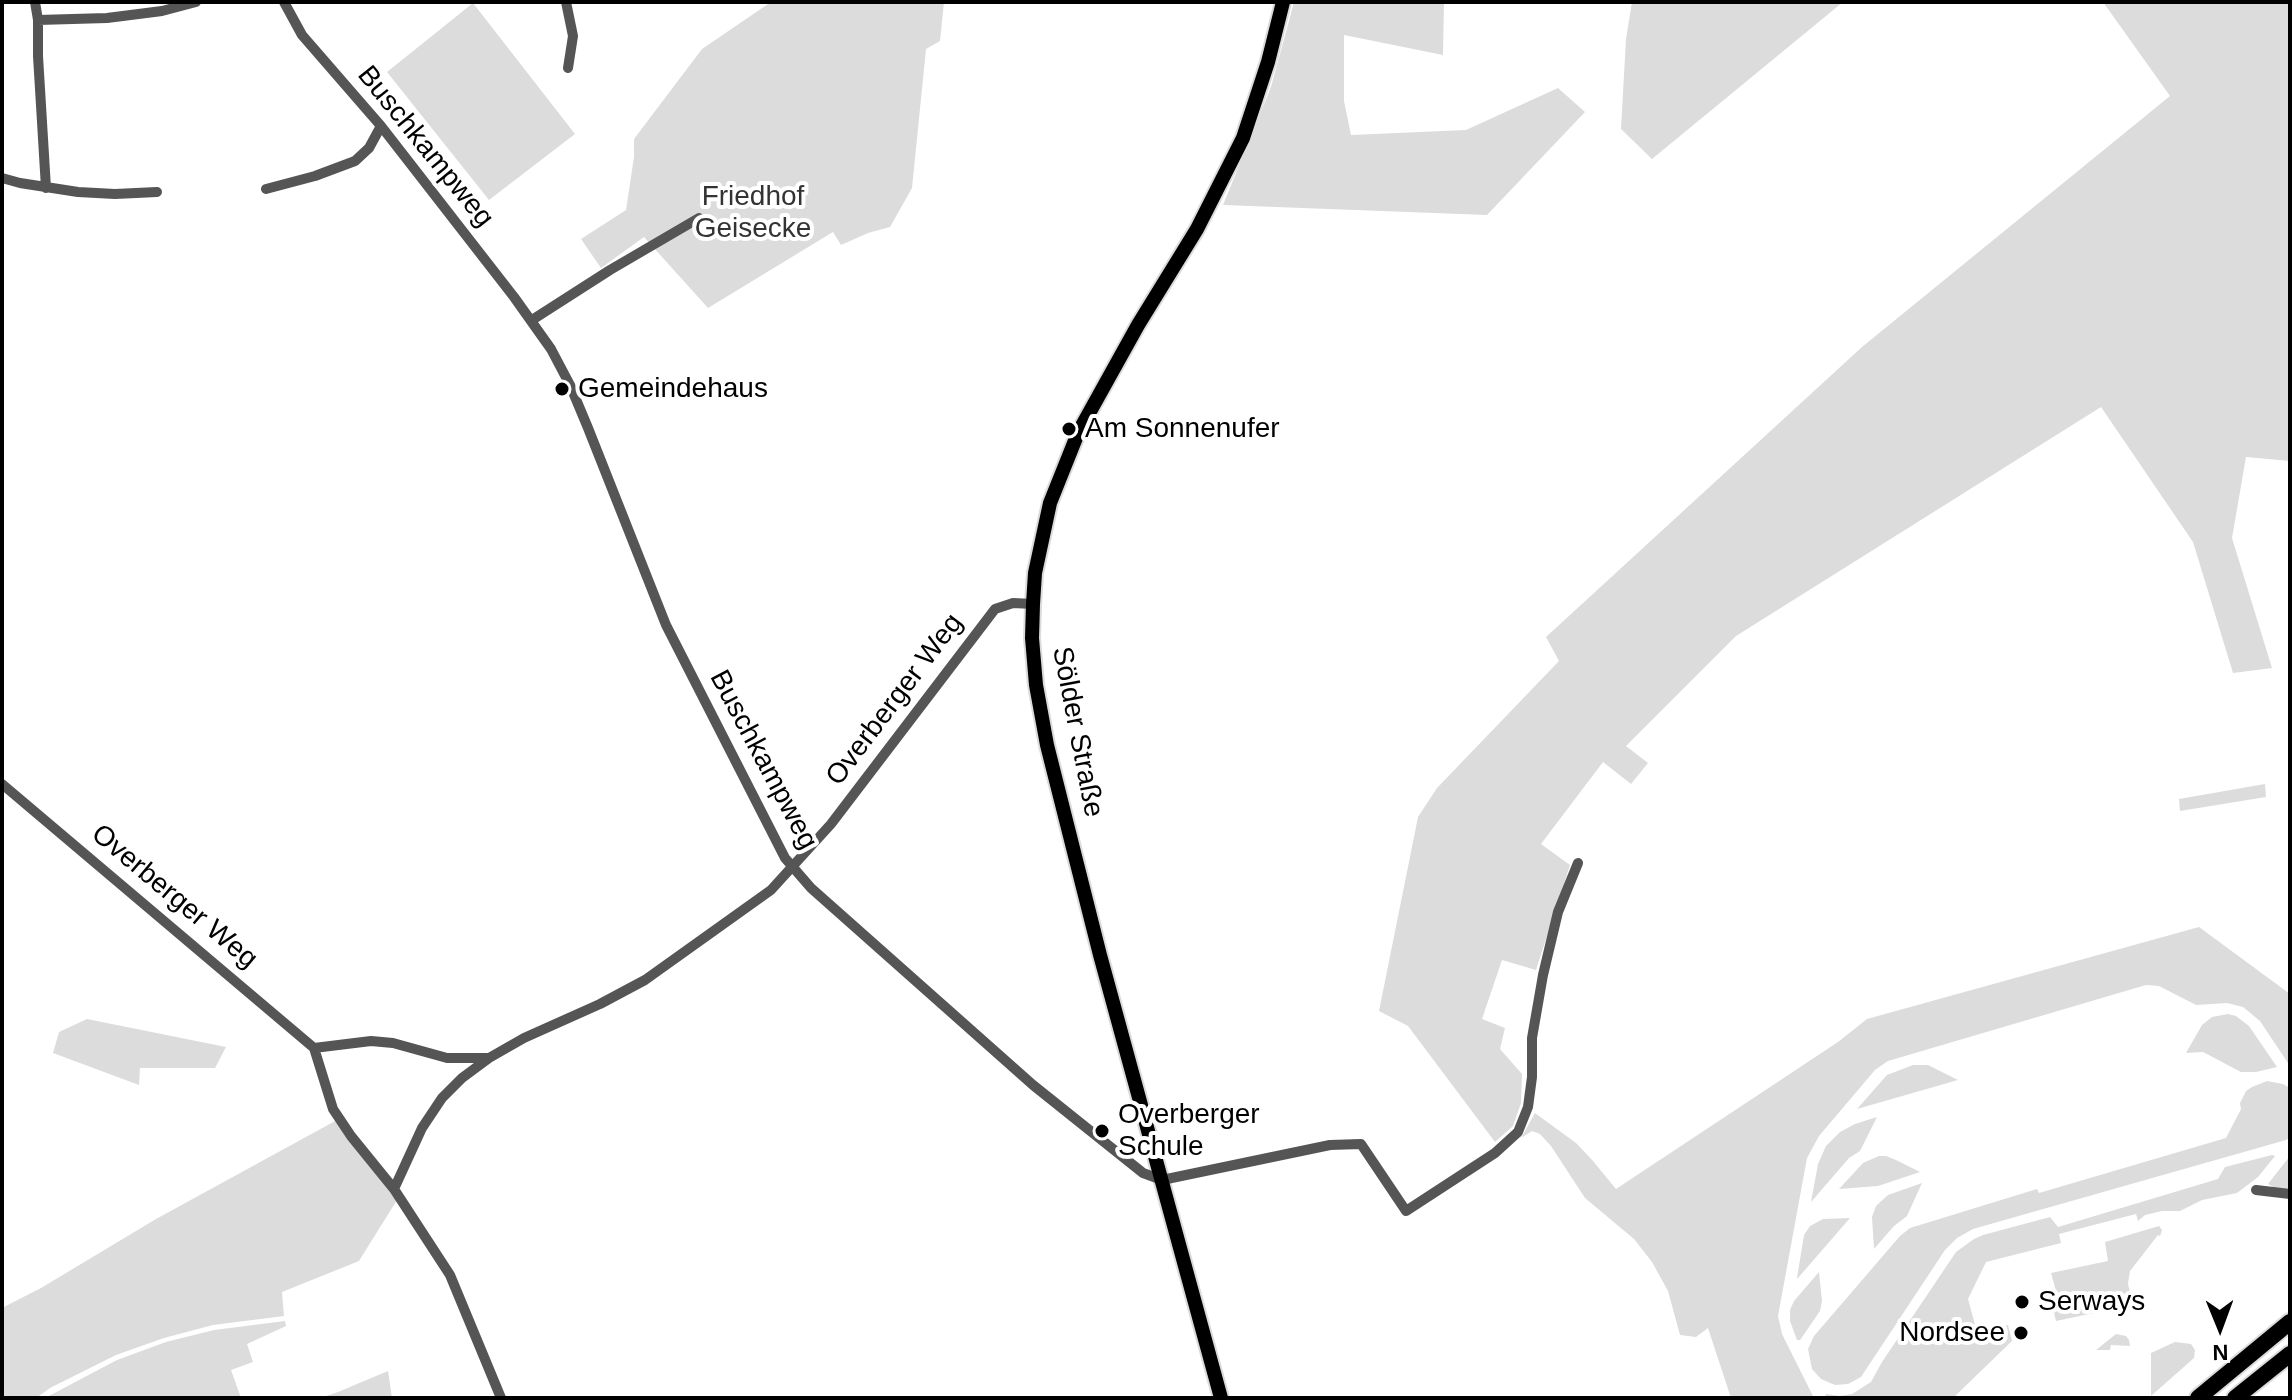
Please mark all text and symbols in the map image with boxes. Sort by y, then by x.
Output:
street label: Buschkampweg [350,60,500,234]
park label: Friedhof Geisecke [695,180,811,246]
place label: Gemeindehaus [578,372,768,406]
marker: Gemeindehaus [553,380,571,398]
place label: Am Sonnenufer [1085,412,1280,446]
marker: Am Sonnenufer [1060,420,1078,438]
street label: Overberger Weg [819,607,971,793]
street label: Sölder Straße [1044,644,1110,820]
street label: Buschkampweg [702,665,824,855]
street label: Overberger Weg [84,818,264,976]
place label: Overberger Schule [1118,1098,1260,1164]
marker: Overberger Schule [1093,1122,1111,1140]
place label: Serways [2038,1285,2145,1319]
north arrow [2180,1288,2260,1368]
marker: Serways [2013,1293,2031,1311]
place label: Nordsee [1899,1316,2005,1350]
marker: Nordsee [2012,1324,2030,1342]
text: N [2212,1340,2229,1365]

